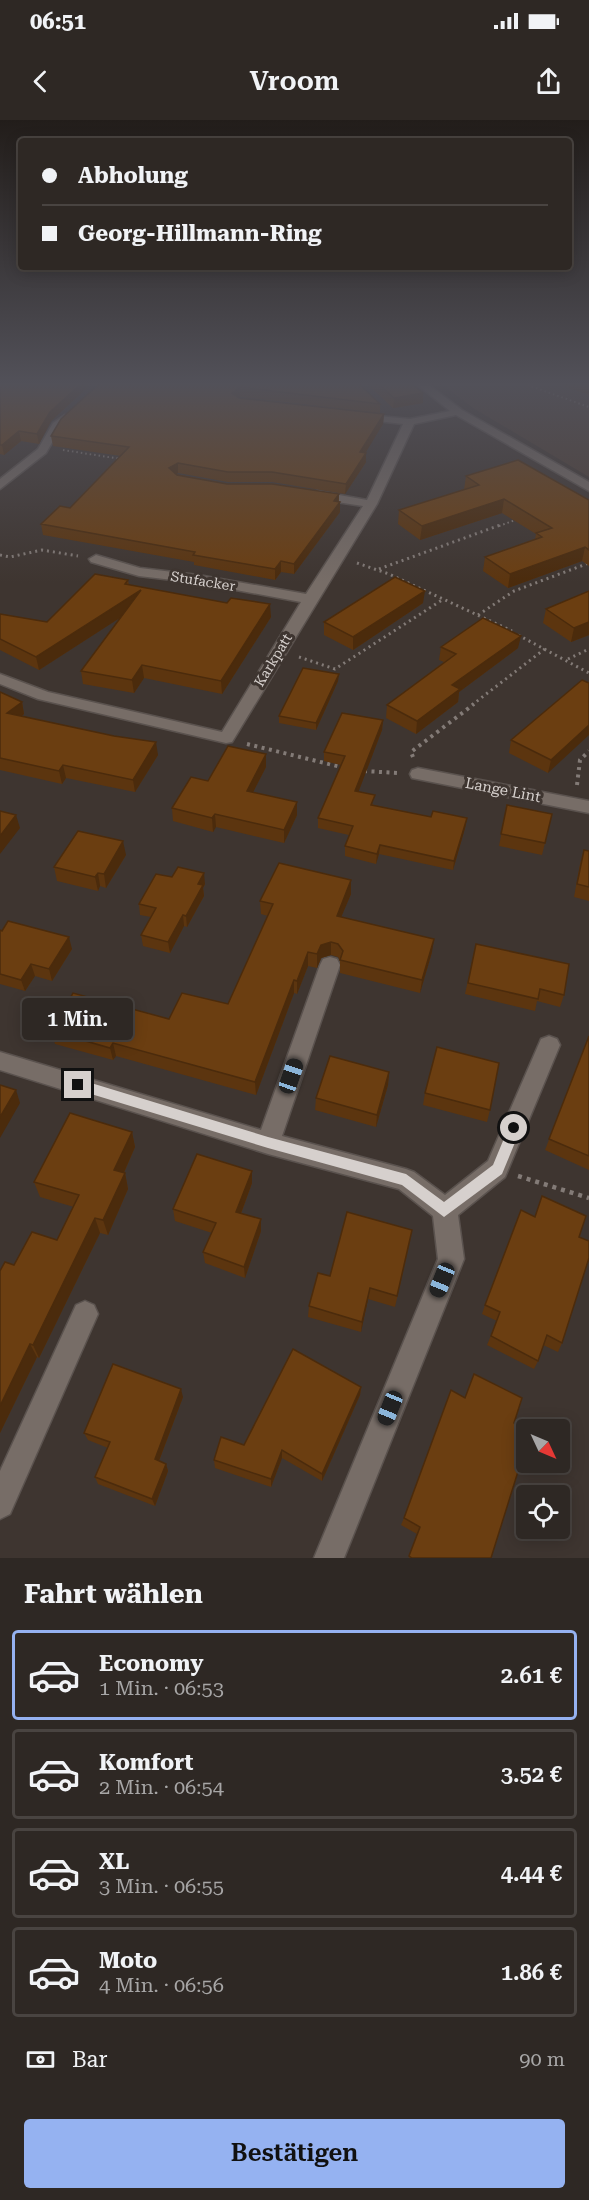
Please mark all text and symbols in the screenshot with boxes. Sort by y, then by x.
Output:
text: 06:51 [30,9,86,34]
icon: back [24,65,57,98]
text: Vroom [250,65,339,97]
icon: share [532,65,565,98]
text: Abholung [78,163,188,188]
text: Georg-Hillmann-Ring [78,221,322,246]
street label: Stufacker [170,568,237,594]
street label: Karkpatt [251,631,295,689]
street label: Lange Lint [464,774,543,806]
callout: 1 Min. [22,998,134,1040]
text: 1 Min. [47,1007,108,1031]
car [277,1056,305,1096]
route end [64,1071,91,1098]
route start [500,1114,527,1141]
car [427,1260,457,1300]
car [375,1388,405,1428]
north arrow [516,1419,570,1473]
map controls [516,1419,570,1539]
button: locate [516,1485,570,1539]
text: Fahrt wählen [24,1578,203,1610]
icon: car [27,1648,81,1702]
text: Economy [99,1651,203,1676]
text: 2.61 € [501,1663,562,1688]
text: 1 Min. · 06:53 [99,1676,224,1700]
icon: car [27,1747,81,1801]
text: Komfort [99,1750,194,1775]
text: 3.52 € [501,1762,562,1787]
text: 2 Min. · 06:54 [99,1775,224,1799]
icon: car [27,1846,81,1900]
text: XL [99,1849,129,1874]
text: 4.44 € [501,1861,562,1886]
text: 3 Min. · 06:55 [99,1874,224,1898]
icon: car [27,1945,81,1999]
text: Moto [99,1948,157,1973]
text: 1.86 € [501,1960,562,1985]
text: 4 Min. · 06:56 [99,1973,224,1997]
icon: cash [24,2043,57,2076]
text: Bar [72,2047,108,2072]
text: 90 m [519,2047,565,2071]
button: Bestätigen [24,2119,565,2188]

